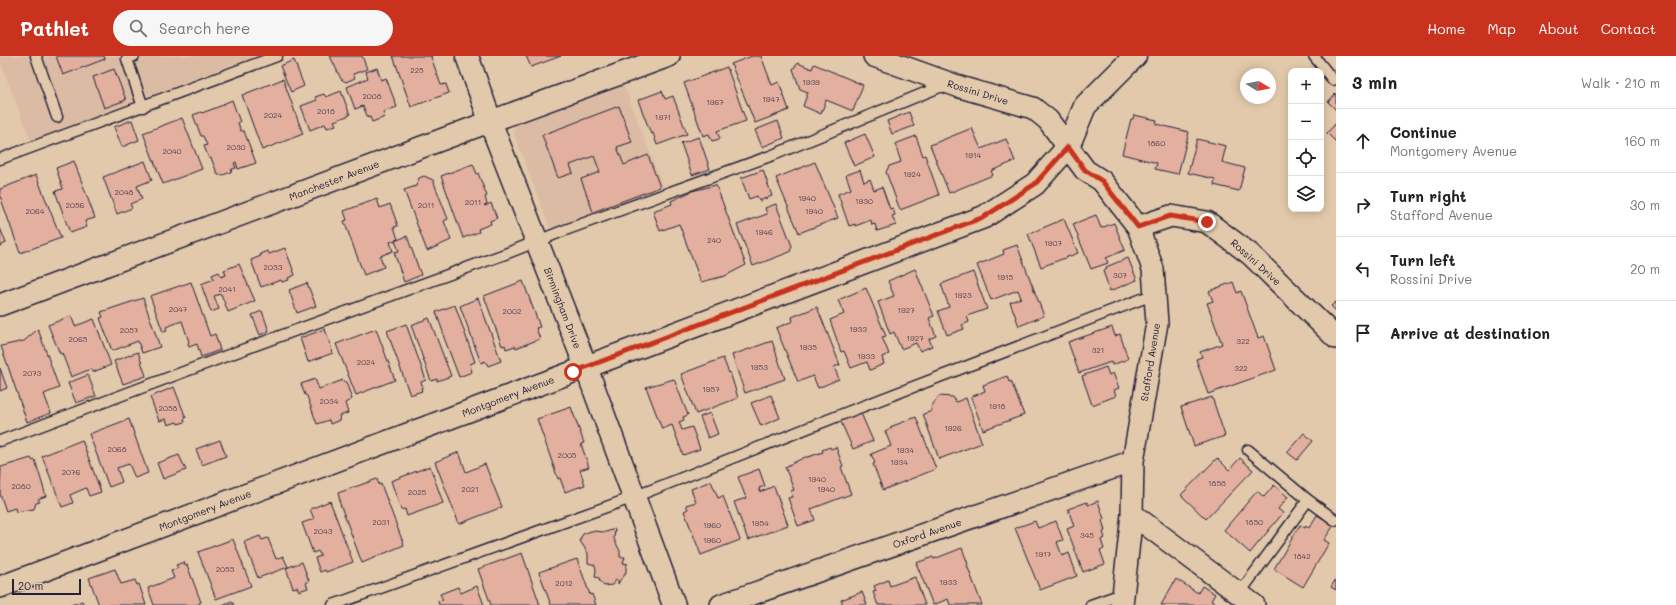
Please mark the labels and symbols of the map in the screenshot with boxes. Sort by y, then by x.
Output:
house number: 225 [410,65,424,75]
north arrow [1240,68,1276,104]
street label: Rossini Drive [946,76,1010,108]
house number: 1939 [802,77,820,87]
house number: 2008 [362,91,382,101]
house number: 1947 [762,94,780,104]
house number: 1967 [706,97,724,107]
house number: 2018 [317,106,335,116]
house number: 2024 [264,110,283,120]
house number: 1971 [655,112,671,122]
house number: 1860 [1147,138,1165,148]
house number: 2030 [226,142,246,152]
house number: 2040 [162,146,182,156]
house number: 1914 [965,150,982,160]
street label: Manchester Avenue [287,156,381,204]
house number: 1924 [903,169,921,179]
house number: 2048 [115,187,134,197]
house number: 1940 [798,193,816,203]
house number: 1930 [855,196,873,206]
house number: 2011 [465,197,481,207]
house number: 2056 [66,200,85,210]
house number: 2011 [418,200,434,210]
house number: 2064 [26,206,45,216]
house number: 1940 [805,206,823,216]
route end [1198,213,1216,231]
house number: 1946 [755,227,773,237]
house number: 240 [707,235,721,245]
street label: Rossini Drive [1228,236,1284,288]
house number: 1907 [1044,238,1062,248]
house number: 2033 [264,262,283,272]
street label: Birmingham Drive [541,265,585,351]
house number: 307 [1113,270,1128,280]
house number: 1915 [997,272,1014,282]
house number: 2041 [218,284,236,294]
house number: 1923 [954,290,972,300]
house number: 2047 [169,304,188,314]
house number: 1927 [897,305,915,315]
house number: 2002 [503,306,521,316]
street label: Stafford Avenue [1137,322,1163,402]
house number: 1933 [849,324,867,334]
house number: 2057 [120,325,139,335]
house number: 1927 [906,333,924,343]
house number: 2065 [69,334,88,344]
house number: 322 [1236,336,1250,346]
house number: 1935 [799,342,817,352]
house number: 321 [1092,345,1104,355]
house number: 1933 [857,351,875,361]
house number: 2024 [357,357,376,367]
house number: 1953 [750,362,768,372]
route start [564,363,582,381]
house number: 322 [1234,363,1248,373]
house number: 2073 [23,368,42,378]
street label: Montgomery Avenue [460,372,556,420]
house number: 1957 [702,384,720,394]
house number: 2034 [320,396,339,406]
house number: 1918 [989,401,1006,411]
house number: 2058 [159,403,178,413]
house number: 1926 [944,423,962,433]
house number: 2068 [107,444,127,454]
house number: 1934 [896,445,914,455]
house number: 2005 [558,450,577,460]
house number: 1934 [890,457,908,467]
house number: 2076 [62,467,81,477]
house number: 1940 [808,474,826,484]
house number: 1858 [1208,478,1226,488]
house number: 2080 [11,481,31,491]
house number: 2021 [461,484,479,494]
house number: 1940 [817,484,835,494]
street label: Montgomery Avenue [157,486,253,534]
house number: 2025 [408,487,427,497]
street label: Oxford Avenue [891,515,963,551]
house number: 2031 [372,517,390,527]
house number: 1850 [1245,517,1263,527]
house number: 1954 [751,518,769,528]
house number: 1960 [703,520,721,530]
house number: 2043 [314,526,333,536]
house number: 345 [1080,530,1094,540]
house number: 1960 [703,535,721,545]
house number: 1917 [1035,549,1052,559]
house number: 1842 [1293,551,1311,561]
house number: 2055 [216,564,235,574]
scale bar [12,577,81,596]
house number: 1933 [939,577,957,587]
house number: 2012 [555,578,573,588]

